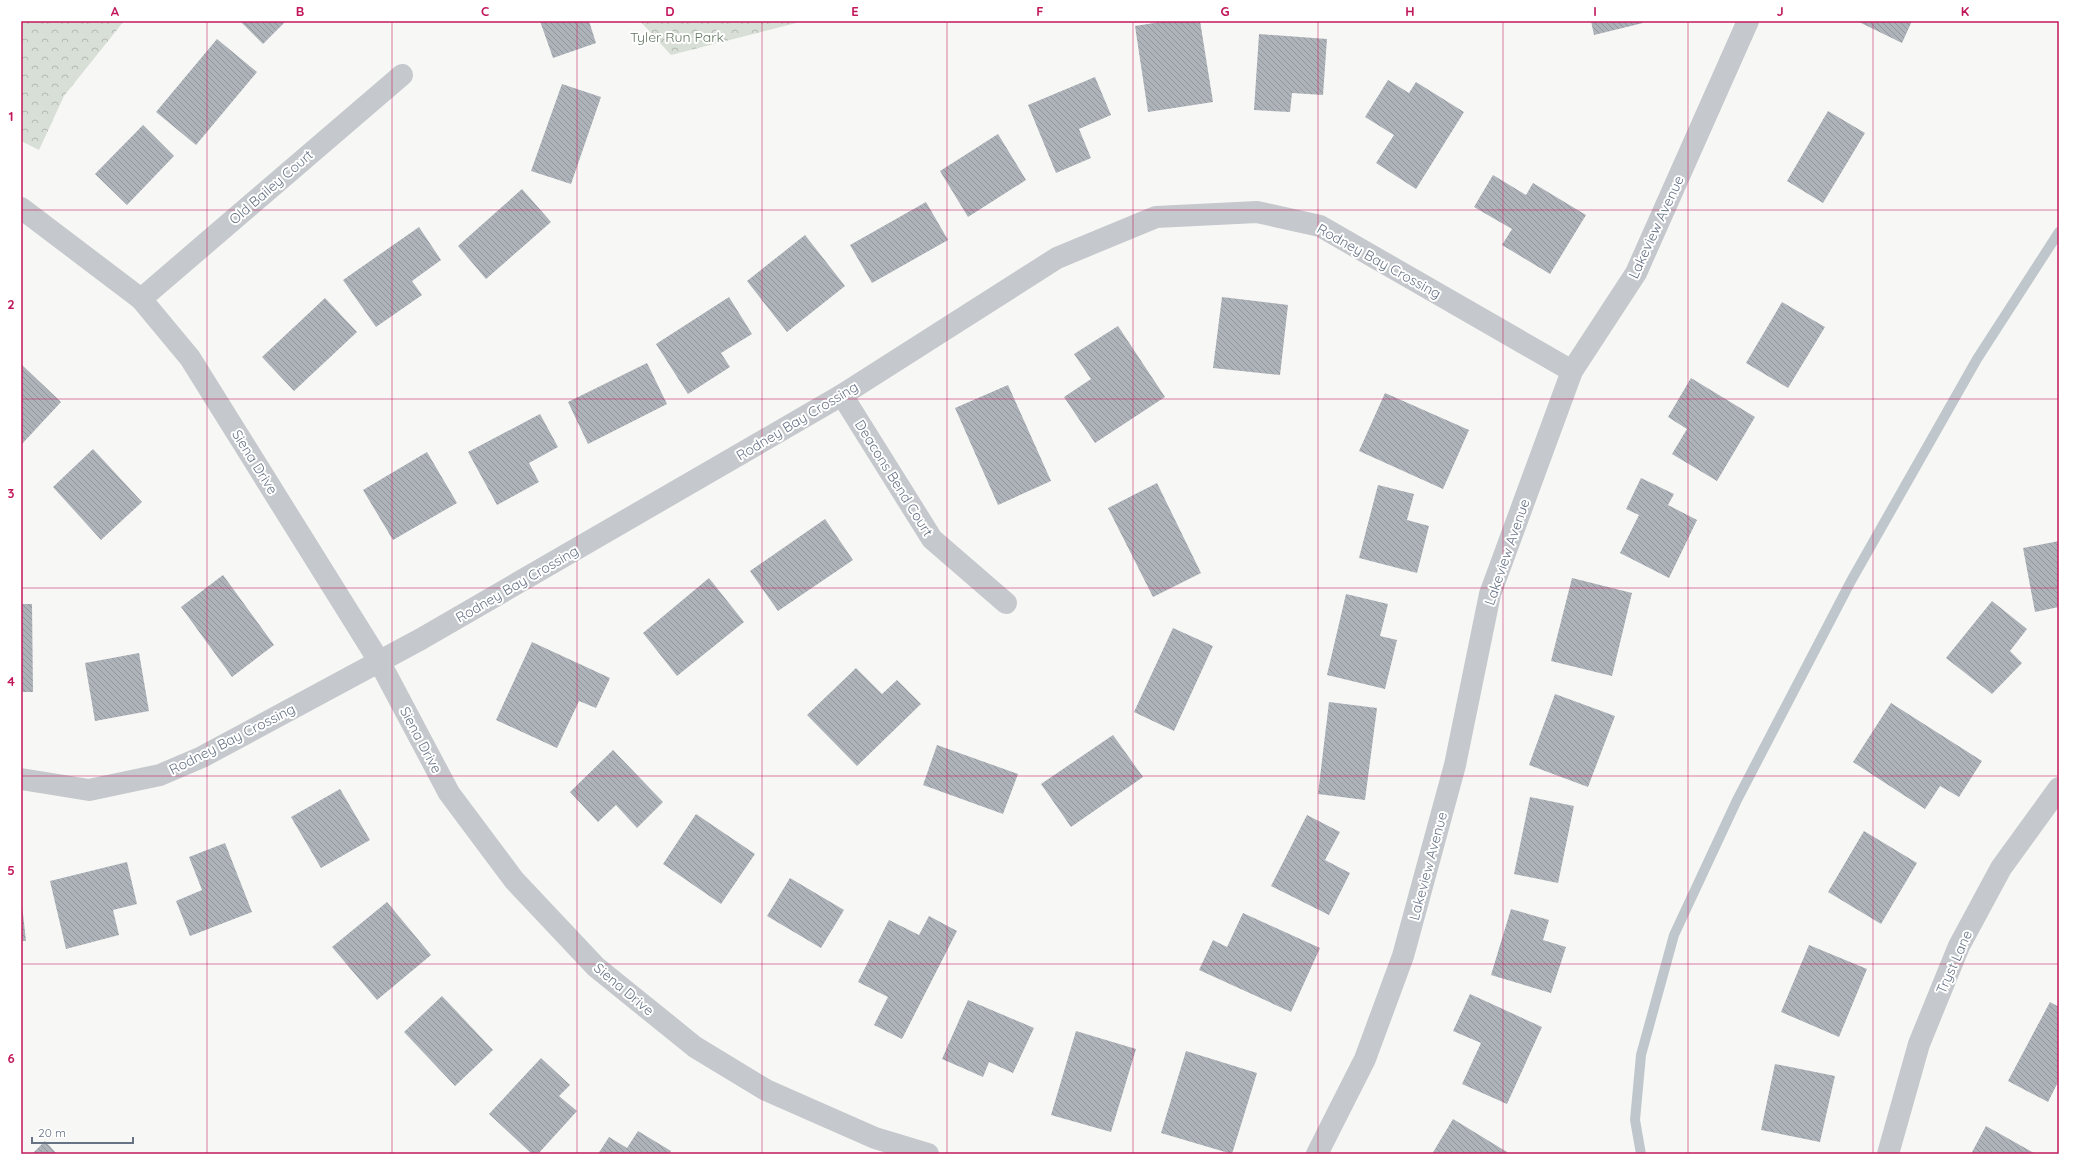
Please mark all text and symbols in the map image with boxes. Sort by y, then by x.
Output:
text: A [111,3,120,19]
text: B [296,3,304,19]
text: C [481,3,489,19]
text: D [665,3,675,19]
text: E [851,3,859,19]
text: F [1036,3,1044,19]
text: G [1220,3,1230,19]
text: H [1405,3,1415,19]
text: I [1593,3,1597,19]
text: J [1776,3,1784,19]
text: K [1961,3,1970,19]
park label: Tyler Run Park [630,28,724,46]
text: 1 [8,108,14,124]
street label: Old Bailey Court [225,146,317,228]
street label: Lakeview Avenue [1624,173,1688,281]
street label: Rodney Bay Crossing [1314,219,1444,303]
text: 2 [7,296,15,312]
street label: Rodney Bay Crossing [733,377,861,465]
street label: Deacons Bend Court [851,416,937,540]
street label: Siena Drive [228,426,282,498]
text: 3 [8,485,15,501]
street label: Lakeview Avenue [1480,496,1534,608]
street label: Rodney Bay Crossing [452,541,582,627]
text: 4 [7,673,15,689]
street label: Rodney Bay Crossing [166,699,298,779]
street label: Siena Drive [396,704,446,776]
street label: Lakeview Avenue [1405,810,1451,922]
text: 5 [7,862,15,878]
street label: Tryst Lane [1932,927,1976,997]
street label: Siena Drive [590,959,658,1019]
text: 6 [7,1050,15,1066]
scale bar [32,1119,133,1145]
text: 20 m [38,1125,66,1140]

